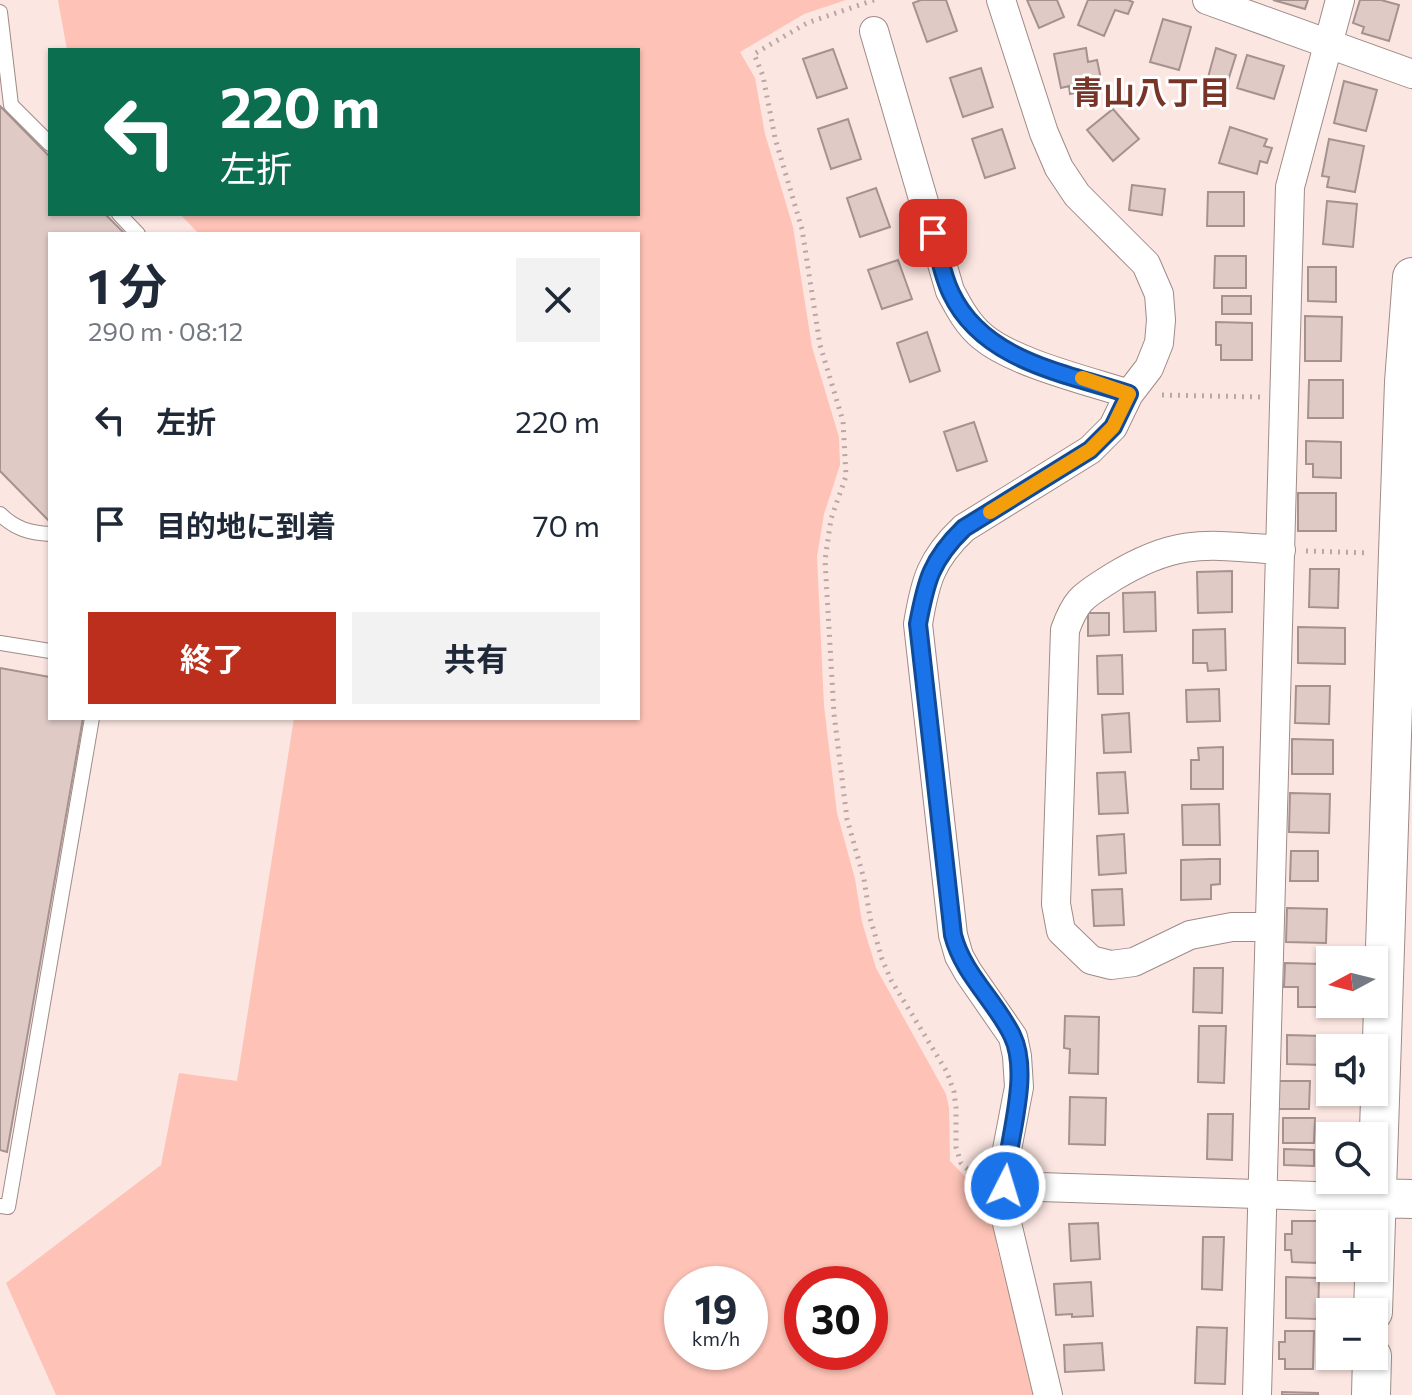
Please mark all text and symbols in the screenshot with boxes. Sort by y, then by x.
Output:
text: 220 m [220,71,380,140]
district label: 青山八丁目 [1071,71,1231,111]
icon: left [88,80,192,184]
text: 左折 [220,145,292,189]
pin [899,199,967,267]
icon: arrive [911,211,955,255]
text: 1 分 [88,255,167,314]
button: close [516,258,600,342]
text: 290 m · 08:12 [88,315,243,346]
icon: left [88,398,132,442]
text: 左折 [156,402,216,439]
text: 220 m [515,402,600,439]
icon: arrive [88,502,132,546]
text: 目的地に到着 [156,506,336,543]
text: 70 m [533,506,600,543]
button: 終了 [88,612,336,704]
button: 共有 [352,612,600,704]
north arrow [1316,946,1388,1018]
map controls [1316,946,1388,1370]
button: sound [1316,1034,1388,1106]
button: search [1316,1122,1388,1194]
position arrow [963,1144,1047,1228]
button: + [1316,1210,1388,1282]
speed limit sign: 30 [784,1266,888,1370]
text: 19 [695,1283,737,1332]
button: − [1316,1298,1388,1370]
text: km/h [692,1326,740,1350]

